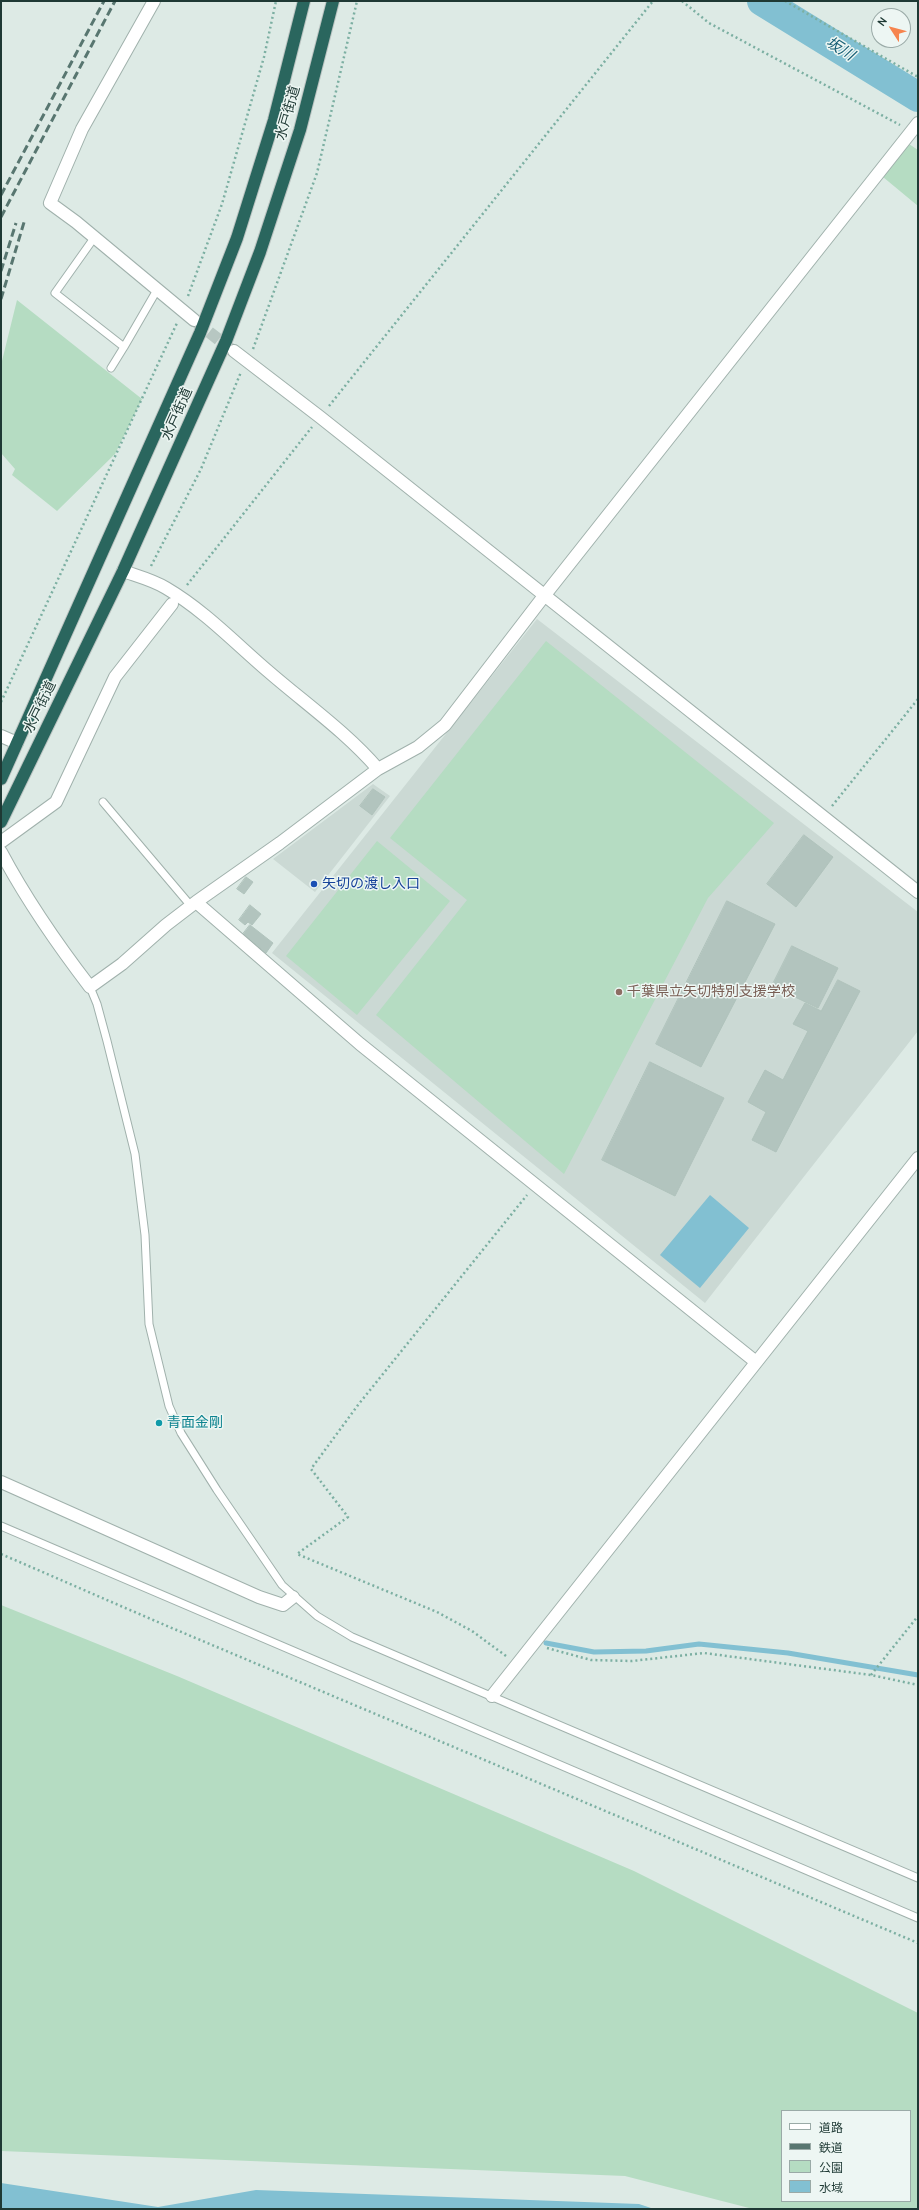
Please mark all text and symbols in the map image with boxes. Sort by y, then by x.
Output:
north arrow [871,8,911,48]
text: N [874,14,890,29]
water label: 坂川 [823,33,857,65]
street label: 水戸街道 [272,84,304,142]
street label: 水戸街道 [158,385,196,443]
street label: 水戸街道 [20,678,60,736]
place label: 矢切の渡し入口 [322,876,420,892]
marker: 矢切の渡し入口 [309,879,319,889]
place label: 千葉県立矢切特別支援学校 [627,984,795,1000]
marker: 千葉県立矢切特別支援学校 [614,987,624,997]
place label: 青面金剛 [167,1415,223,1431]
marker: 青面金剛 [154,1418,164,1428]
legend [781,2110,911,2202]
text: 道路 [819,2120,843,2135]
text: 鉄道 [819,2140,843,2155]
text: 公園 [819,2160,843,2175]
text: 水域 [819,2180,843,2195]

